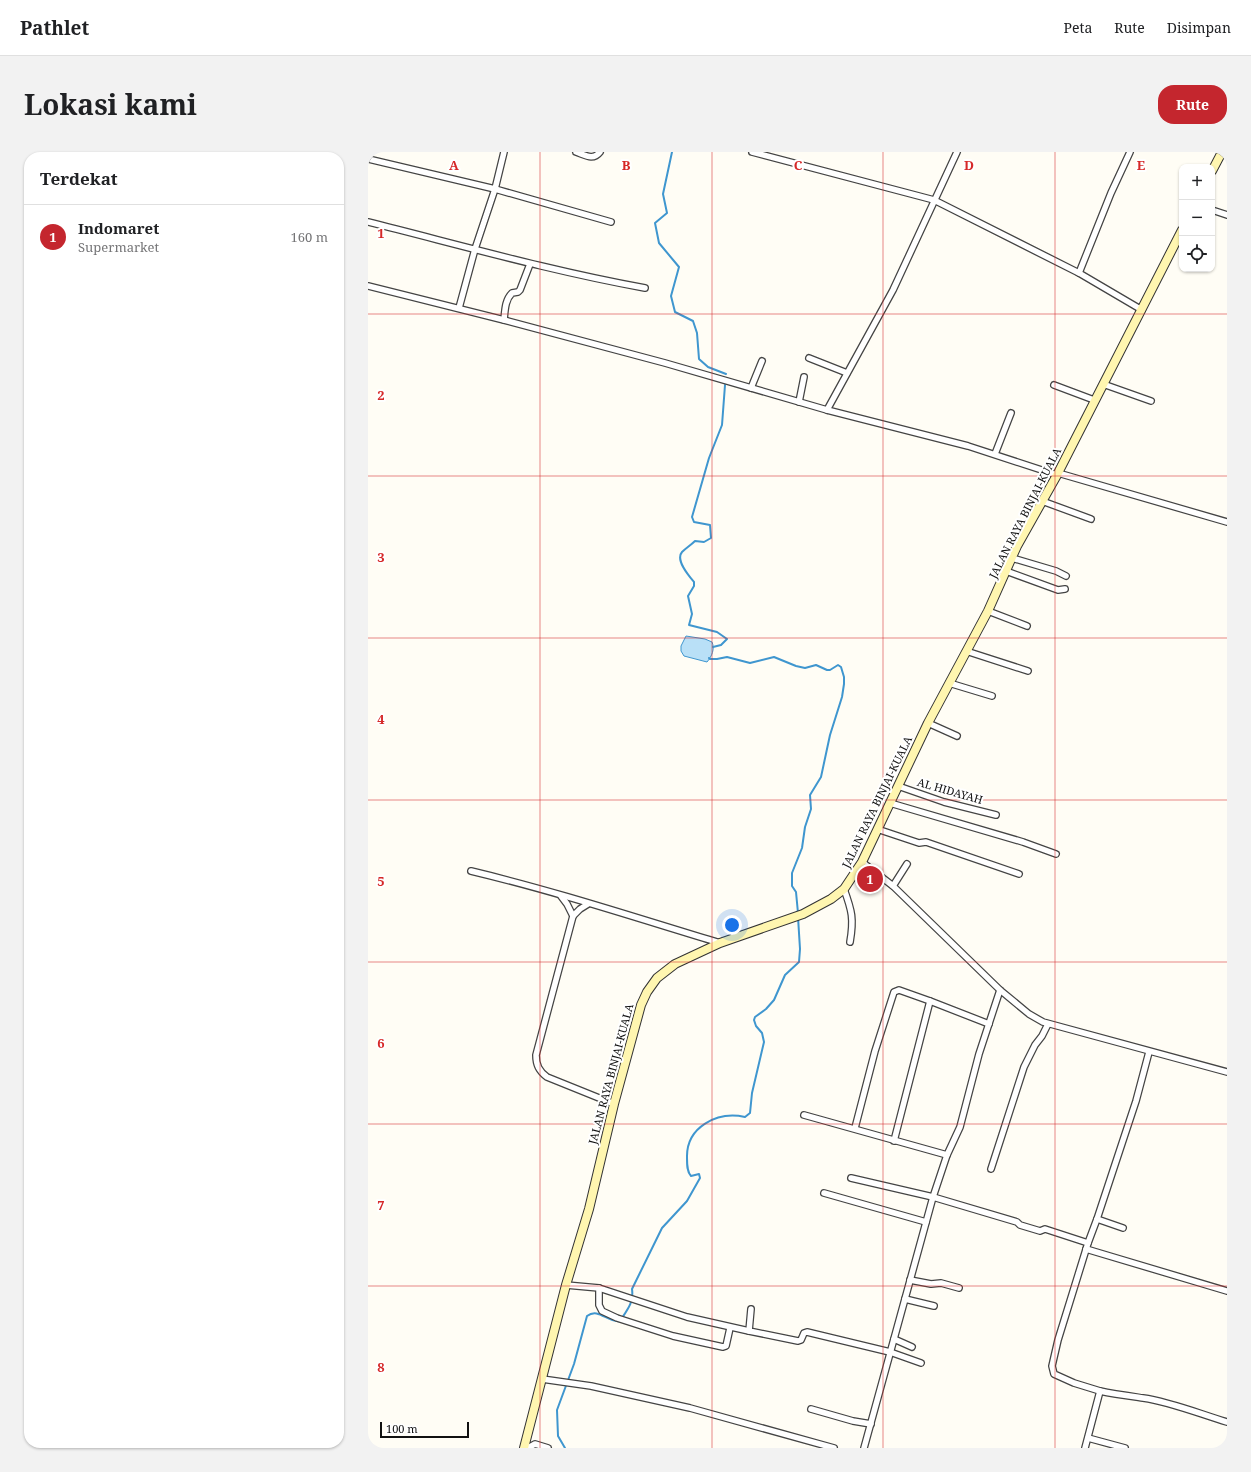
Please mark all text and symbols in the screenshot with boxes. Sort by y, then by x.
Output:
text: Pathlet [20,15,89,41]
text: Peta [1064,18,1092,37]
text: Rute [1114,18,1145,37]
text: Disimpan [1167,18,1231,37]
text: Lokasi kami [24,85,197,123]
button: Rute [1158,85,1227,124]
text: A [449,156,459,174]
text: B [622,156,631,174]
text: C [794,156,803,174]
text: D [964,156,974,174]
text: E [1137,156,1146,174]
map controls [1179,164,1215,272]
button: + [1179,164,1215,200]
text: Terdekat [40,167,118,190]
button: − [1179,200,1215,236]
text: Indomaret [78,218,159,238]
text: 1 [377,224,385,242]
text: 1 [49,228,57,246]
text: 160 m [291,228,328,246]
button: locate [1179,236,1215,272]
text: Supermarket [78,238,159,256]
text: 2 [377,386,385,404]
street label: JALAN RAYA BINJAI-KUALA [985,445,1064,582]
text: 3 [377,548,385,566]
text: 4 [377,710,385,728]
street label: JALAN RAYA BINJAI-KUALA [838,733,915,871]
street label: AL HIDAYAH [916,774,985,807]
pin: 1 [857,864,883,894]
text: 5 [377,872,385,890]
your location [722,915,742,935]
street label: JALAN RAYA BINJAI-KUALA [584,1002,637,1147]
text: 6 [377,1034,385,1052]
text: 7 [377,1196,385,1214]
text: 8 [377,1358,385,1376]
scale bar [380,1420,469,1439]
text: 100 m [386,1421,418,1436]

